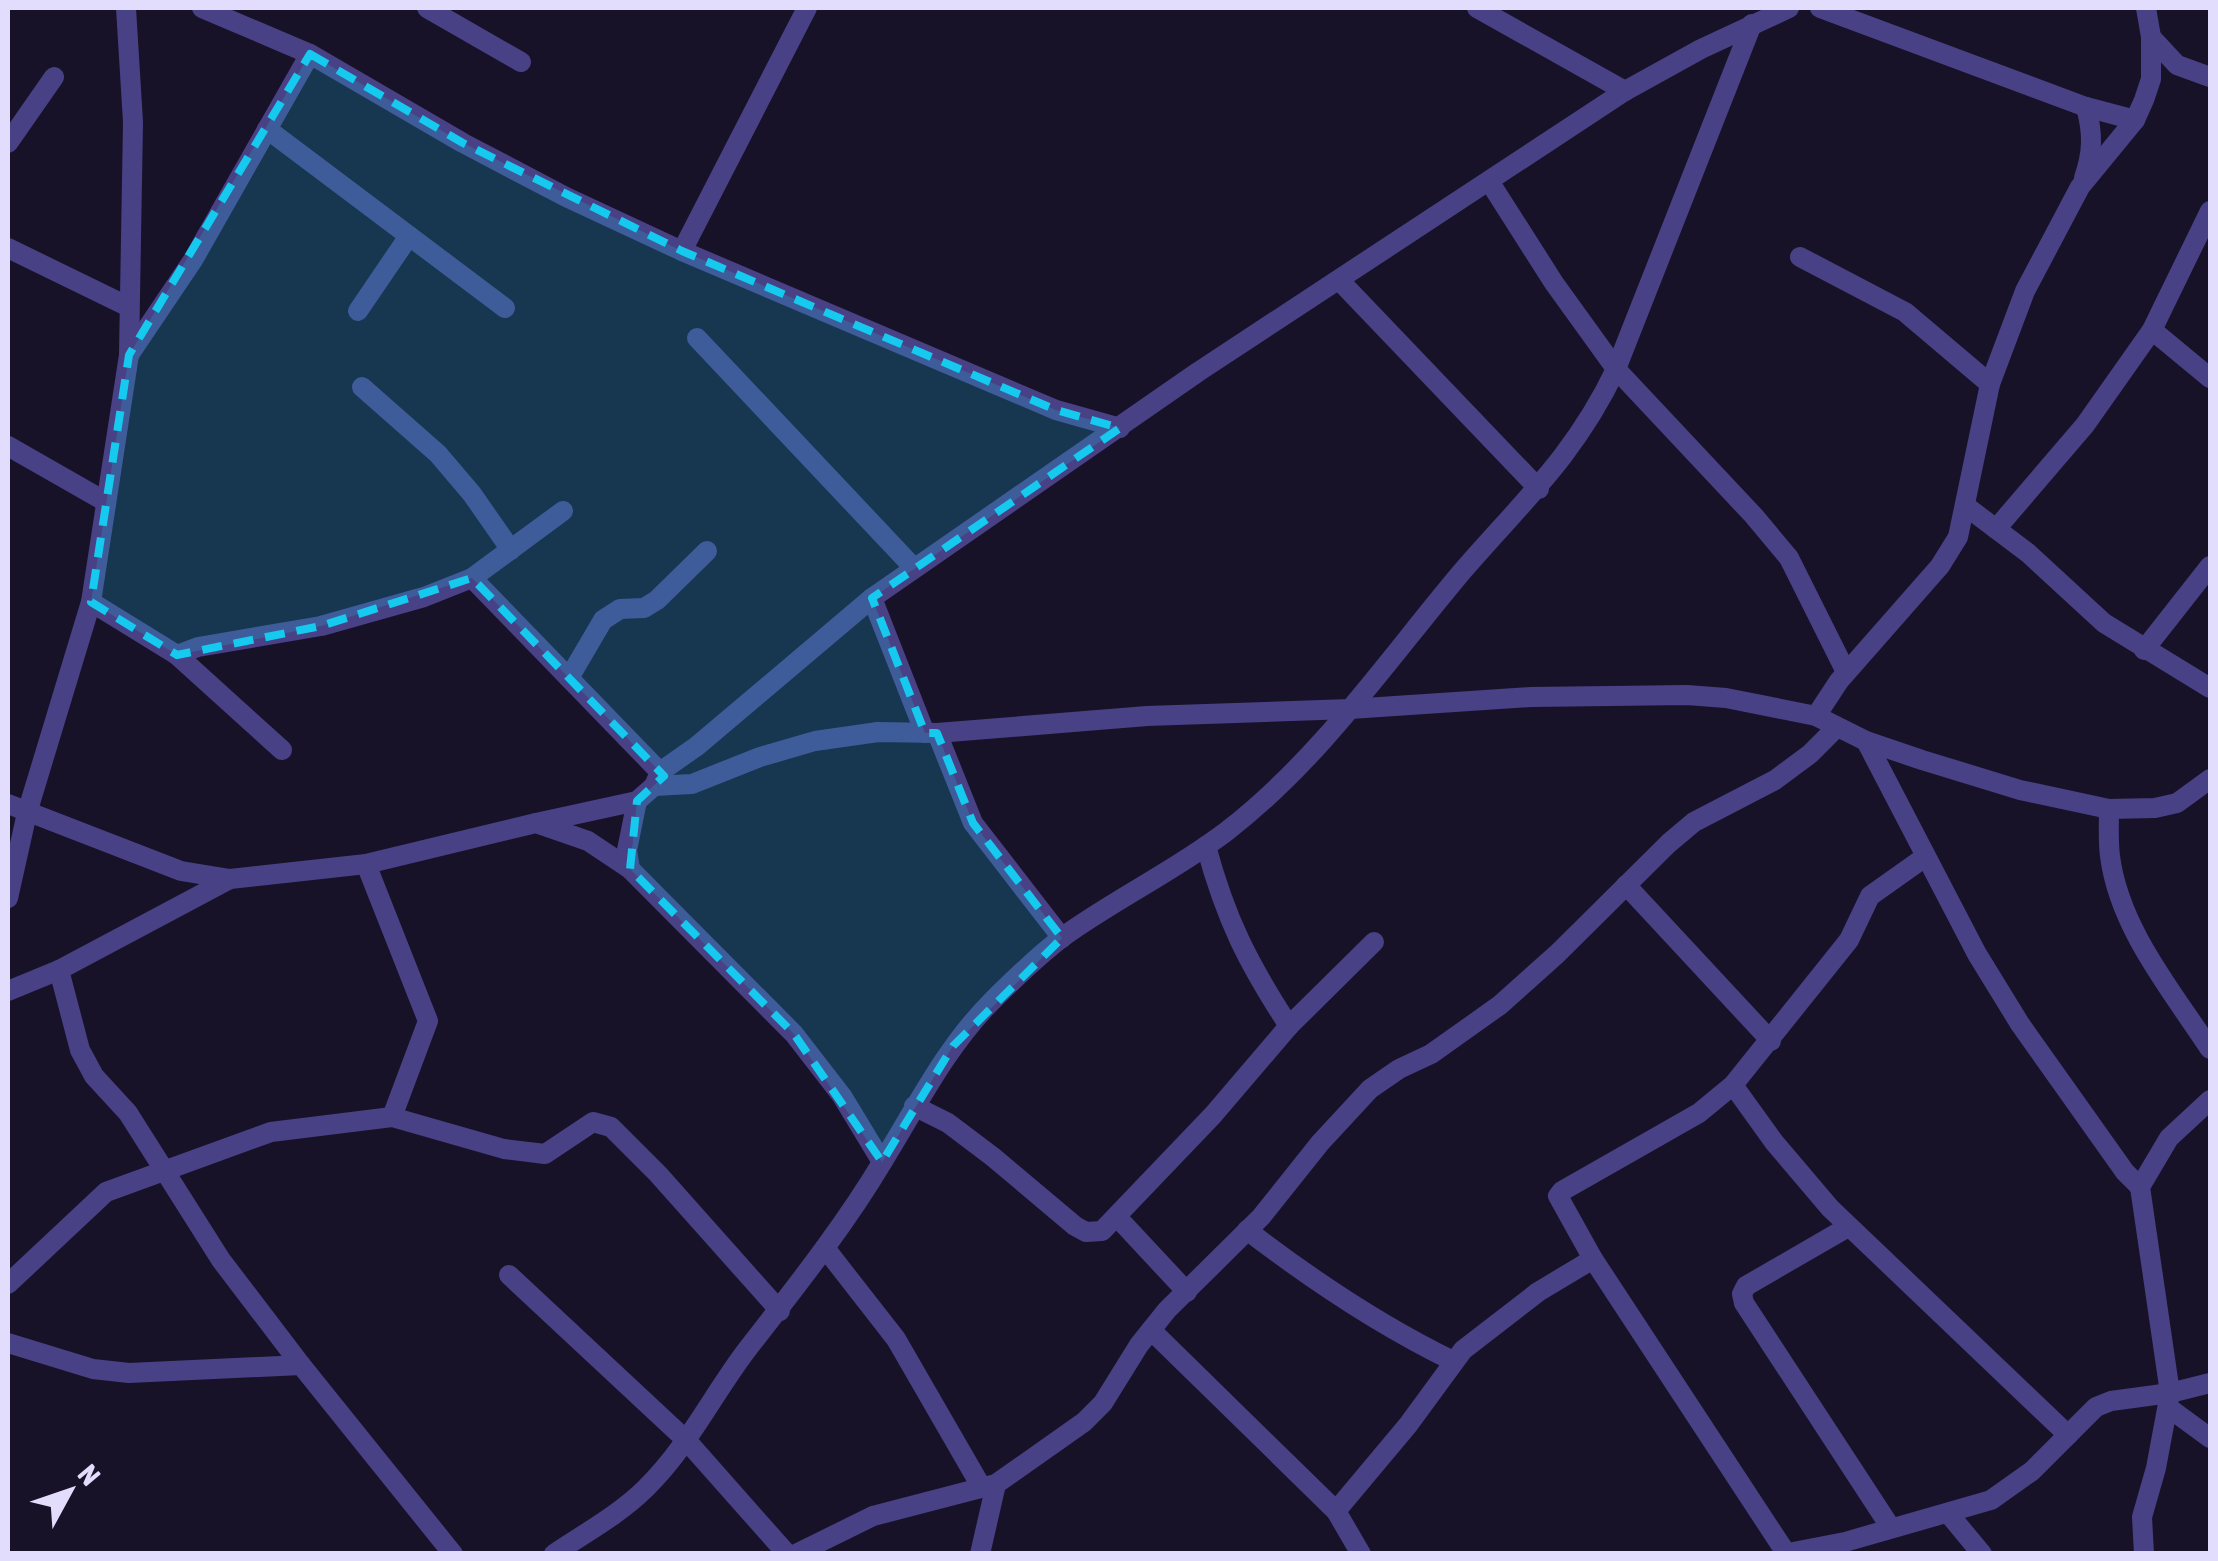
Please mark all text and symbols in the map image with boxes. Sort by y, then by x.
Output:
north arrow [20,1441,120,1541]
text: N [72,1458,107,1492]

